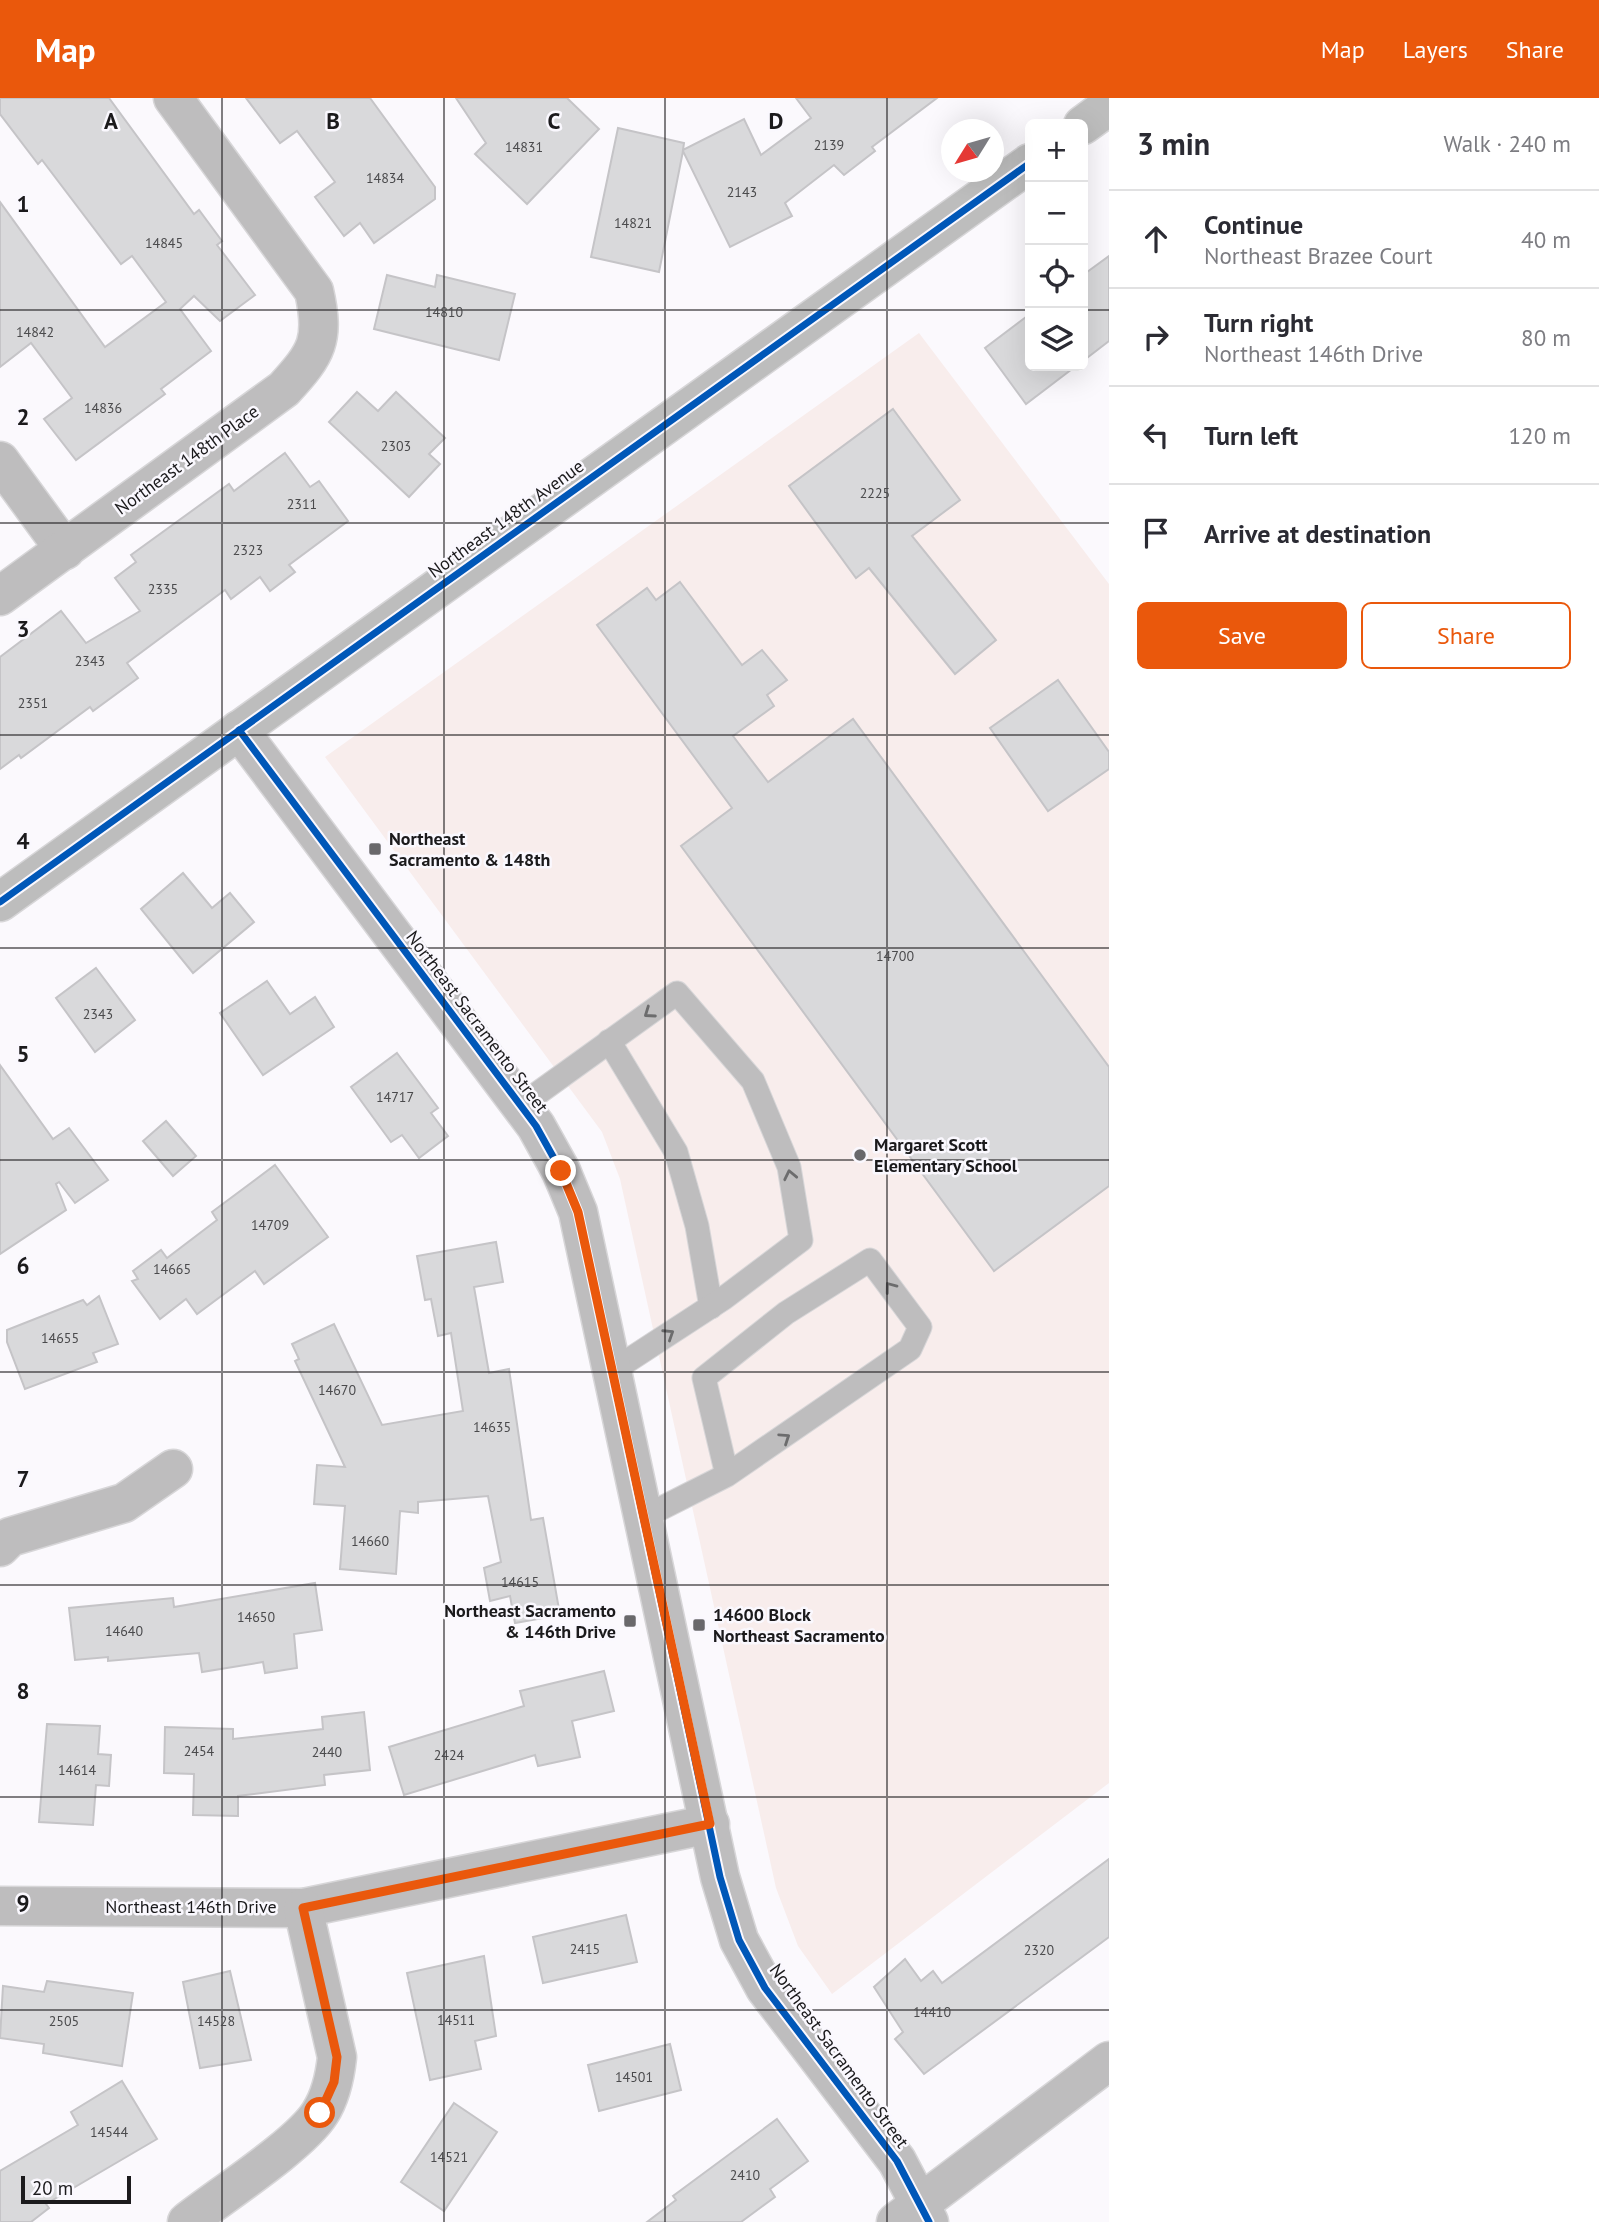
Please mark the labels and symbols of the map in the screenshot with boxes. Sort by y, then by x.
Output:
text: A [104,106,118,135]
text: B [326,106,340,135]
text: C [548,106,561,135]
text: D [769,106,783,135]
north arrow [941,119,1004,182]
house number: 2139 [814,136,844,154]
house number: 14831 [505,138,543,156]
house number: 14834 [366,169,404,187]
house number: 2143 [727,183,757,201]
text: 1 [16,189,30,218]
house number: 14821 [614,214,652,232]
house number: 14845 [145,234,183,252]
house number: 14810 [425,303,463,321]
house number: 14842 [16,323,54,341]
house number: 14836 [84,399,122,417]
street label: Northeast 148th Place [110,400,263,520]
text: 2 [16,402,30,431]
house number: 2303 [381,437,411,455]
street label: Northeast 148th Avenue [423,454,588,583]
house number: 2225 [860,484,890,502]
house number: 2311 [287,495,317,513]
house number: 2323 [233,541,263,559]
house number: 2335 [148,580,178,598]
text: 3 [16,614,30,643]
house number: 2343 [75,652,105,670]
house number: 2351 [18,694,48,712]
text: 4 [16,826,30,855]
place label: Northeast Sacramento & 148th [389,827,550,871]
marker: Northeast Sacramento & 148th [367,841,383,857]
street label: Northeast Sacramento Street [401,926,554,1117]
house number: 14700 [876,947,914,965]
house number: 2343 [83,1005,113,1023]
one-way arrow [644,1005,657,1017]
text: 5 [16,1039,30,1068]
house number: 14717 [376,1088,414,1106]
place label: Margaret Scott Elementary School [874,1133,1018,1177]
marker: Margaret Scott Elementary School [852,1147,868,1163]
route end [545,1155,576,1186]
one-way arrow [783,1169,798,1181]
house number: 14709 [251,1216,289,1234]
text: 6 [16,1251,30,1280]
house number: 14665 [153,1260,191,1278]
one-way arrow [886,1282,899,1295]
house number: 14655 [41,1329,79,1347]
one-way arrow [662,1329,675,1342]
house number: 14670 [318,1381,356,1399]
house number: 14635 [473,1418,511,1436]
one-way arrow [777,1433,790,1446]
text: 7 [16,1464,30,1493]
house number: 14660 [351,1532,389,1550]
house number: 14615 [501,1573,539,1591]
place label: Northeast Sacramento & 146th Drive [444,1599,616,1643]
place label: 14600 Block Northeast Sacramento [713,1603,885,1647]
house number: 14650 [237,1608,275,1626]
marker: Northeast Sacramento & 146th Drive [622,1613,638,1629]
marker: 14600 Block Northeast Sacramento [691,1617,707,1633]
house number: 14640 [105,1622,143,1640]
text: 8 [16,1676,30,1705]
house number: 2454 [184,1742,215,1760]
house number: 2440 [312,1743,343,1761]
house number: 2424 [434,1746,465,1764]
house number: 14614 [58,1761,96,1779]
text: 9 [16,1888,30,1917]
street label: Northeast 146th Drive [105,1895,277,1918]
house number: 2415 [570,1940,600,1958]
house number: 2320 [1024,1941,1055,1959]
street label: Northeast Sacramento Street [765,1959,914,2152]
house number: 14410 [913,2003,951,2021]
house number: 14511 [437,2011,475,2029]
house number: 2505 [49,2012,79,2030]
house number: 14528 [197,2012,235,2030]
house number: 14501 [615,2068,653,2086]
route start [304,2097,335,2128]
house number: 14544 [90,2123,128,2141]
house number: 14521 [430,2148,468,2166]
house number: 2410 [730,2166,761,2184]
scale bar [21,2173,131,2205]

